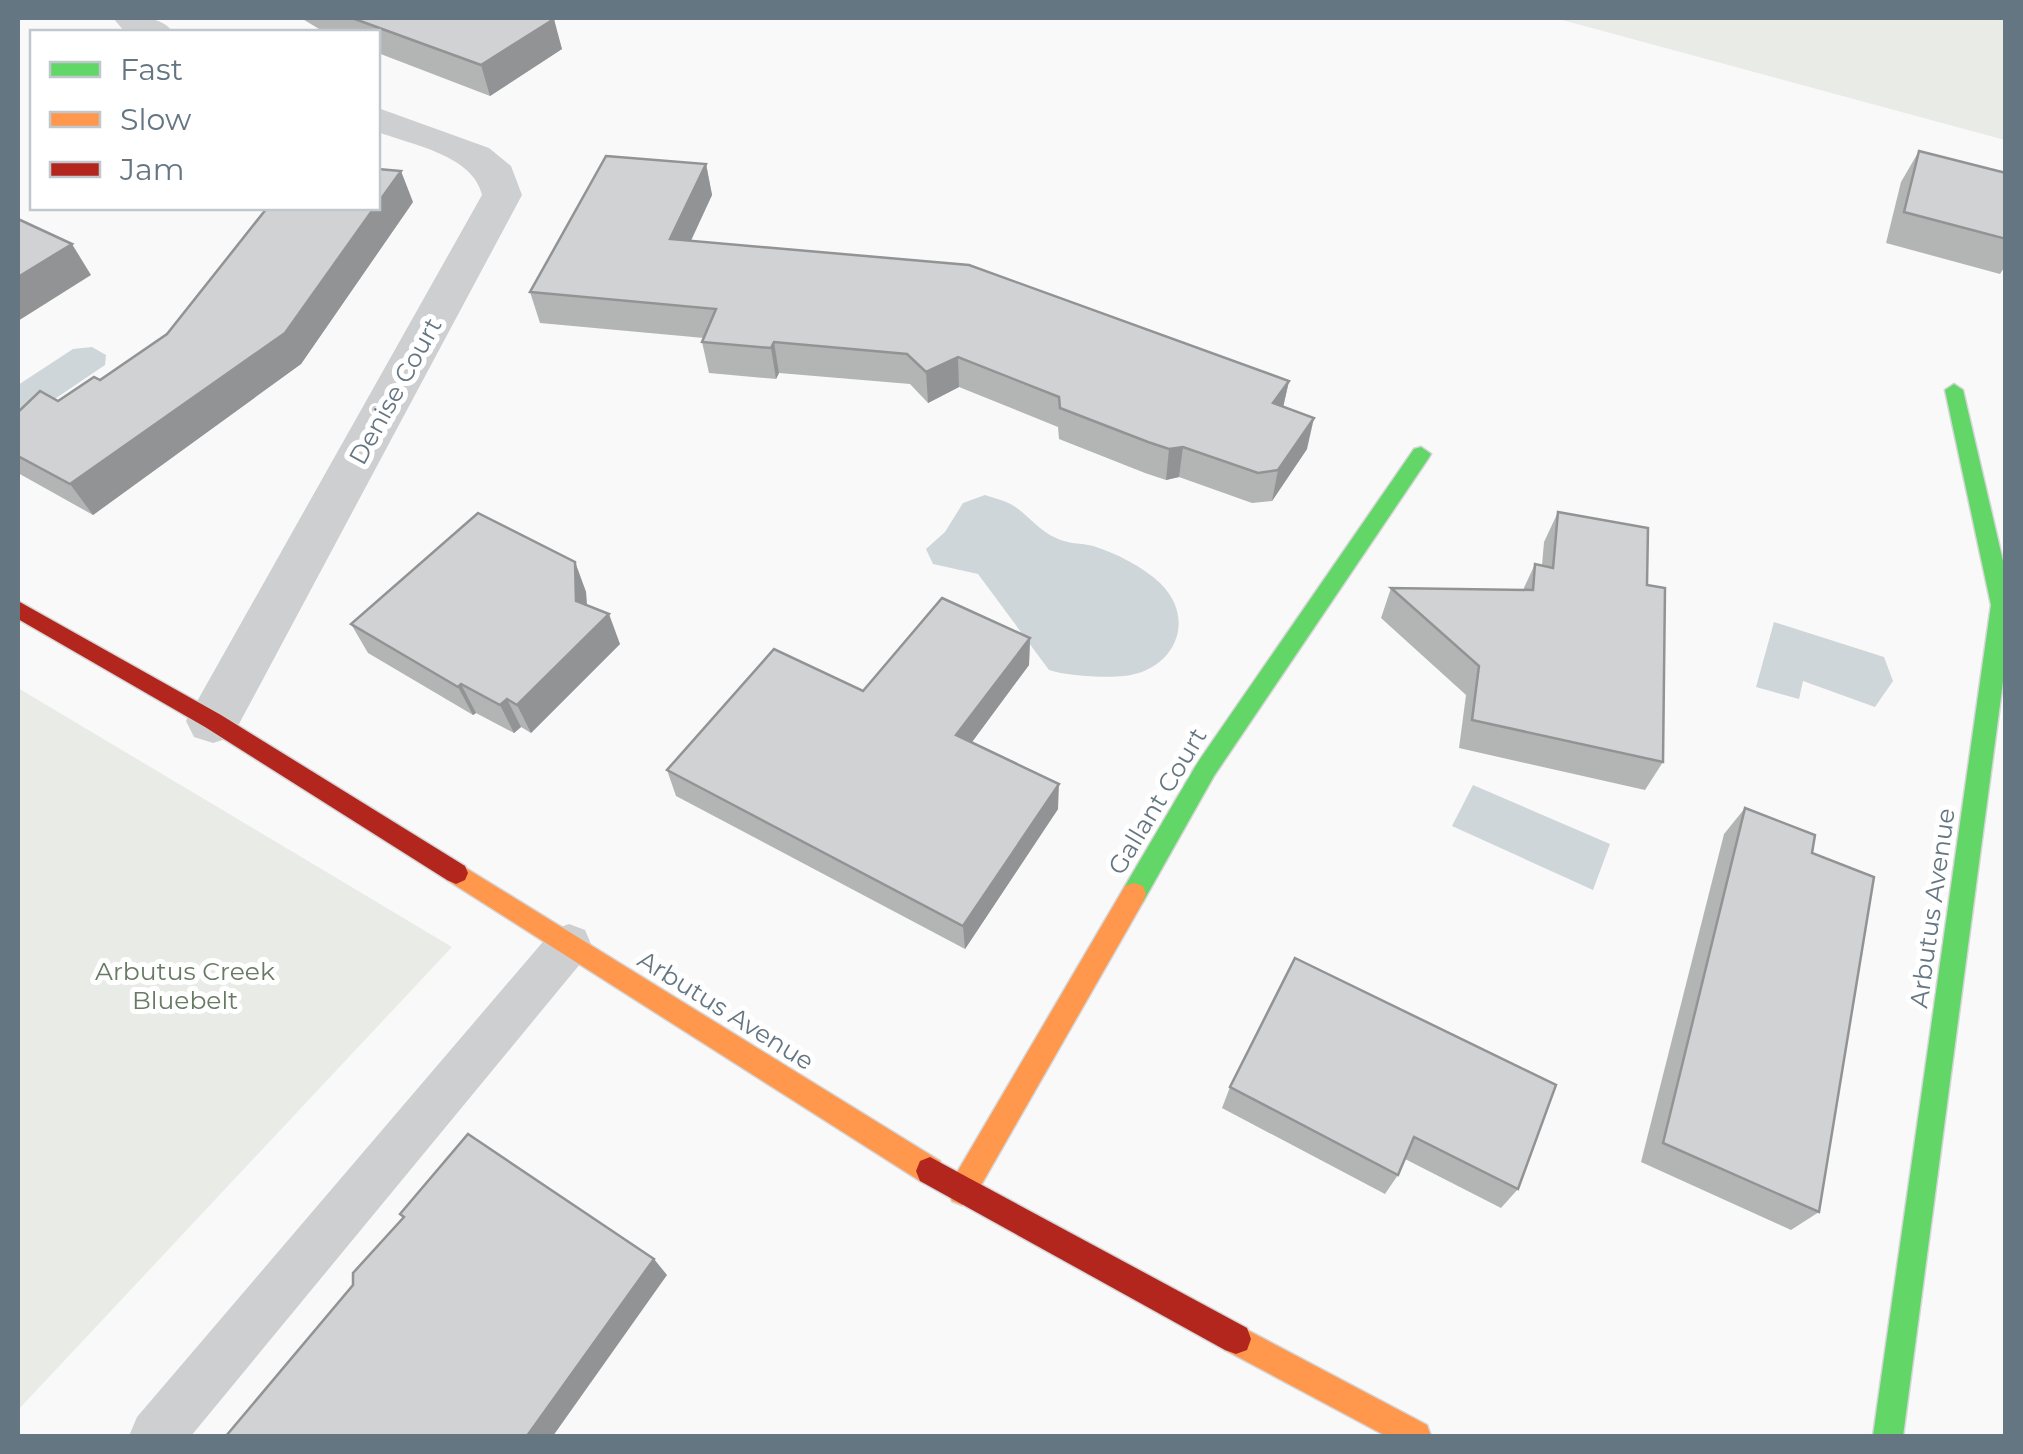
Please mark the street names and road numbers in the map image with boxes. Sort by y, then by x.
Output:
street label: Denise Court [342,312,448,470]
street label: Gallant Court [1101,722,1213,880]
street label: Arbutus Avenue [1903,806,1961,1010]
street label: Arbutus Avenue [633,944,819,1076]

